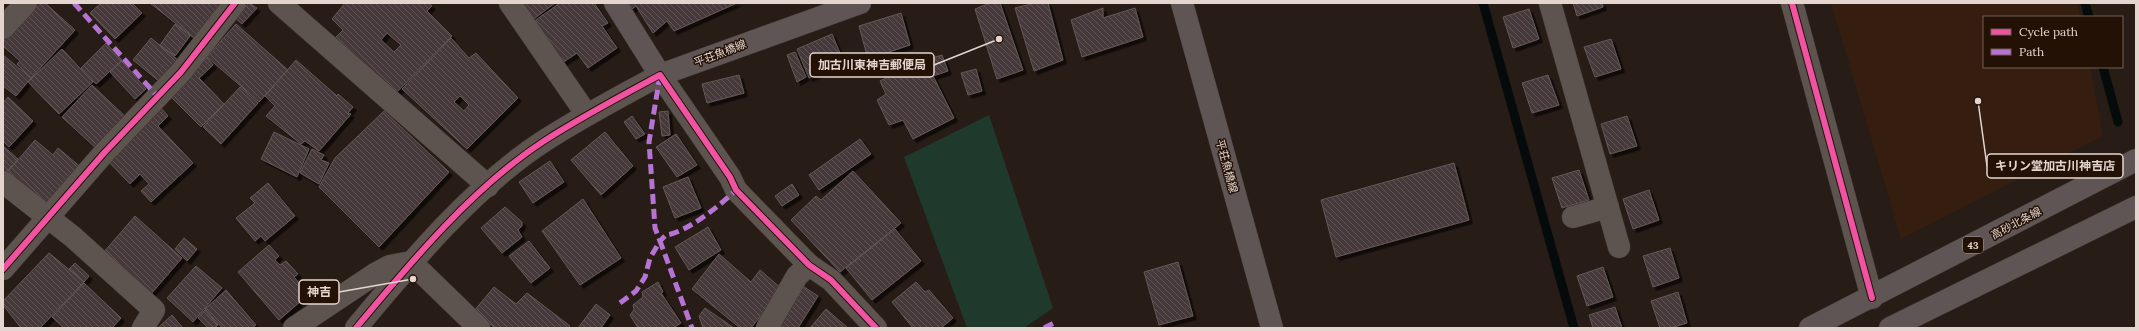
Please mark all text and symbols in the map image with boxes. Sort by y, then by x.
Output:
legend [1983,16,2123,68]
text: Cycle path [2019,24,2078,39]
street label: 平荘魚橋線 [692,37,748,69]
text: Path [2019,44,2044,59]
callout: 加古川東神吉郵便局 [810,53,934,77]
text: 加古川東神吉郵便局 [818,57,926,72]
street label: 平荘魚橋線 [1213,138,1241,194]
callout: キリン堂加古川神吉店 [1987,154,2123,178]
text: キリン堂加古川神吉店 [1995,158,2115,173]
street label: 高砂北条線 [1988,204,2044,242]
road number: 43 [1963,237,1983,253]
callout: 神吉 [299,280,339,304]
text: 神吉 [307,284,331,299]

